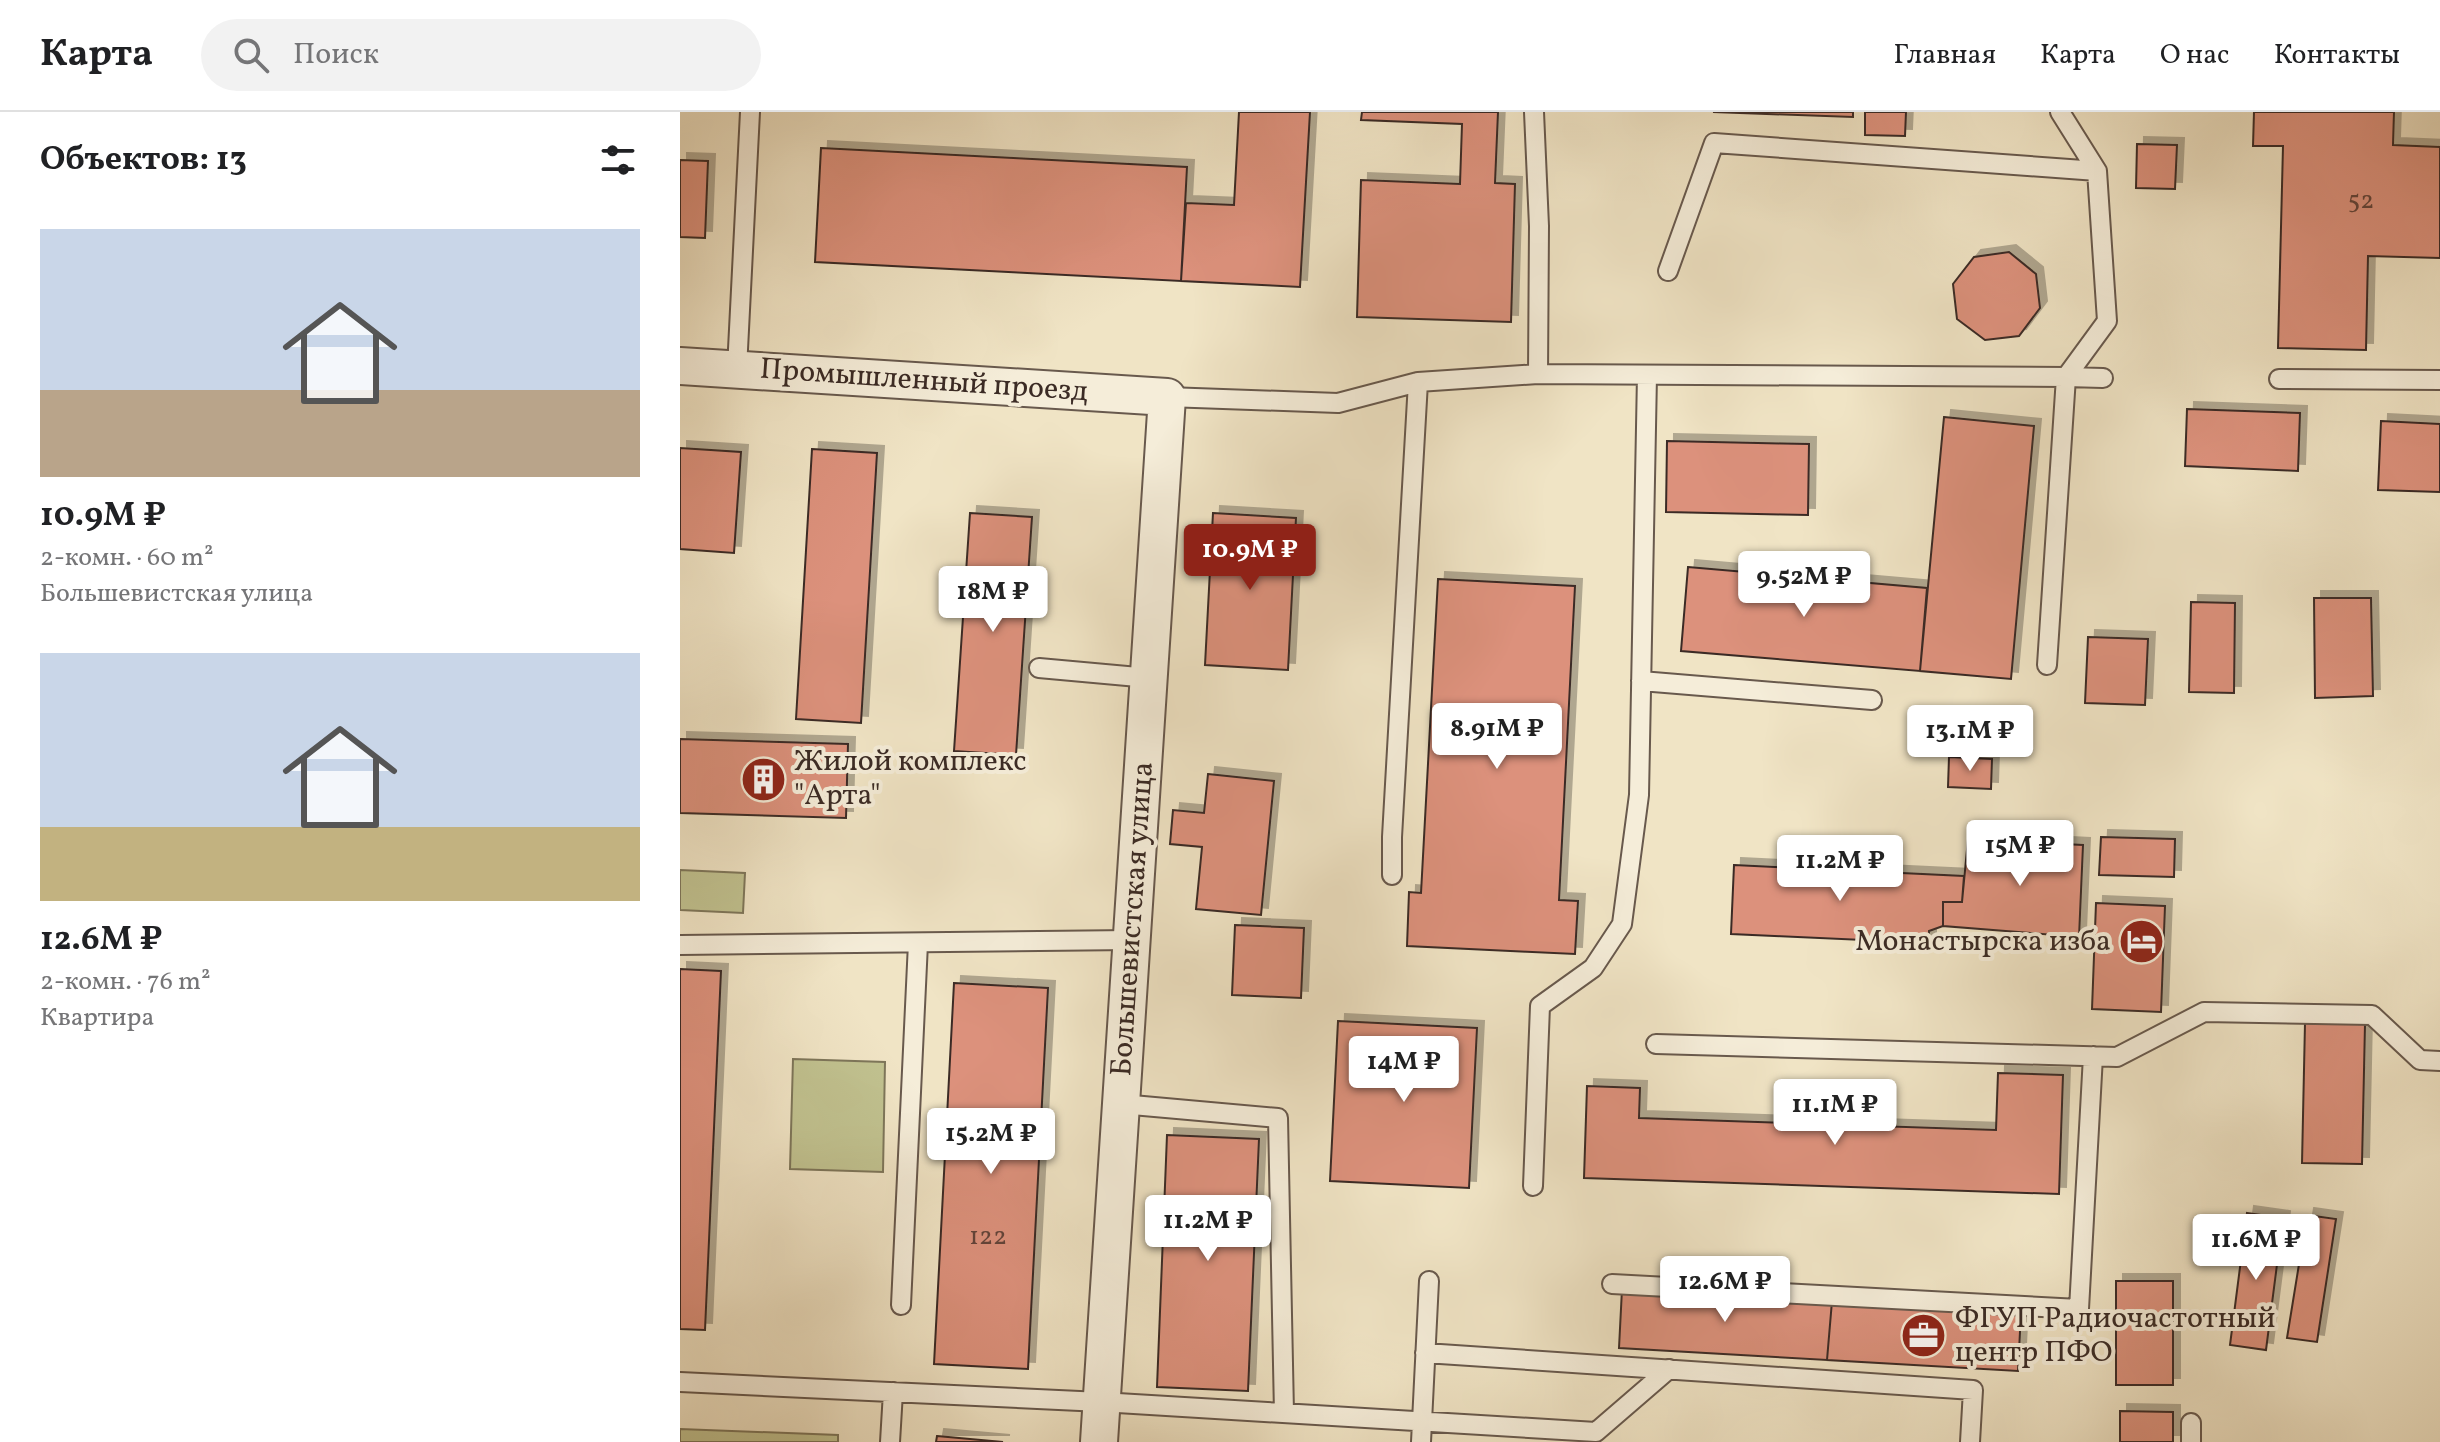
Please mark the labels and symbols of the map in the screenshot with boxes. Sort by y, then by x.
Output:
house number: 52 [2348,183,2374,219]
street label: Промышленный проезд [758,349,1090,413]
pin: 10.9M ₽ [1176,524,1324,592]
pin: 9.52M ₽ [1730,551,1878,619]
pin: 18M ₽ [937,566,1049,634]
pin: 8.91M ₽ [1423,703,1571,771]
pin: 13.1M ₽ [1896,705,2044,773]
place label: Жилой комплекс "Арта" [794,741,1027,817]
building icon: Жилой комплекс "Арта" [739,755,787,803]
street label: Большевистская улица [1101,760,1165,1078]
pin: 15M ₽ [1964,820,2076,888]
pin: 11.2M ₽ [1766,835,1914,903]
hotel icon: Монастырска изба [2118,918,2166,966]
place label: Монастырска изба [1855,921,2111,963]
pin: 14M ₽ [1348,1036,1460,1104]
pin: 11.1M ₽ [1761,1079,1909,1147]
pin: 15.2M ₽ [917,1108,1065,1176]
pin: 11.2M ₽ [1134,1195,1282,1263]
pin: 11.6M ₽ [2182,1214,2330,1282]
house number: 122 [969,1219,1007,1255]
pin: 12.6M ₽ [1651,1256,1799,1324]
place label: ФГУП Радиочастотный центр ПФО [1955,1298,2276,1374]
office icon: ФГУП Радиочастотный центр ПФО [1900,1312,1948,1360]

